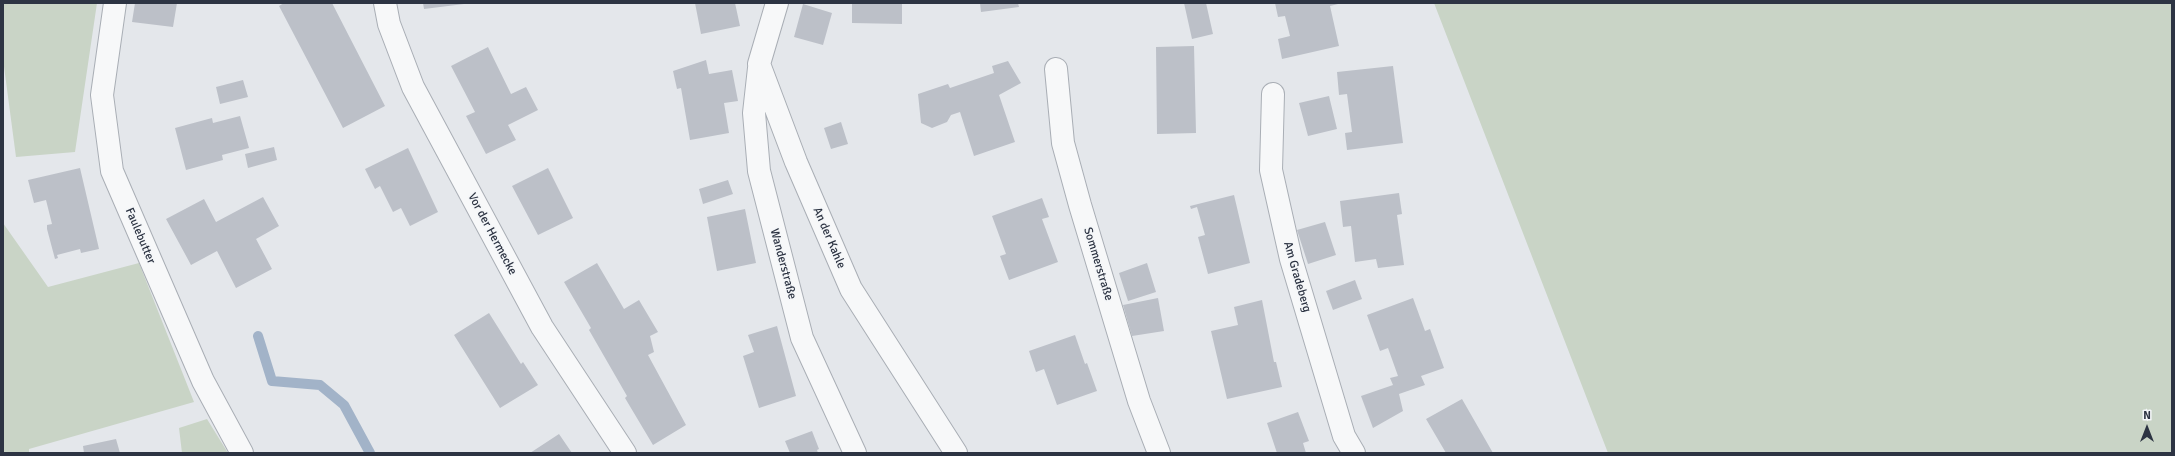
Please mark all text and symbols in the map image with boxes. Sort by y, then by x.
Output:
street label: Vor der Hermecke [464,191,520,277]
street label: An der Kahle [810,205,848,271]
street label: Faulebutter [122,206,158,266]
street label: Sommerstraße [1080,226,1116,302]
street label: Wanderstraße [767,227,799,301]
street label: Am Gradeberg [1280,240,1314,314]
north arrow [2127,408,2167,448]
text: N [2143,409,2151,422]

